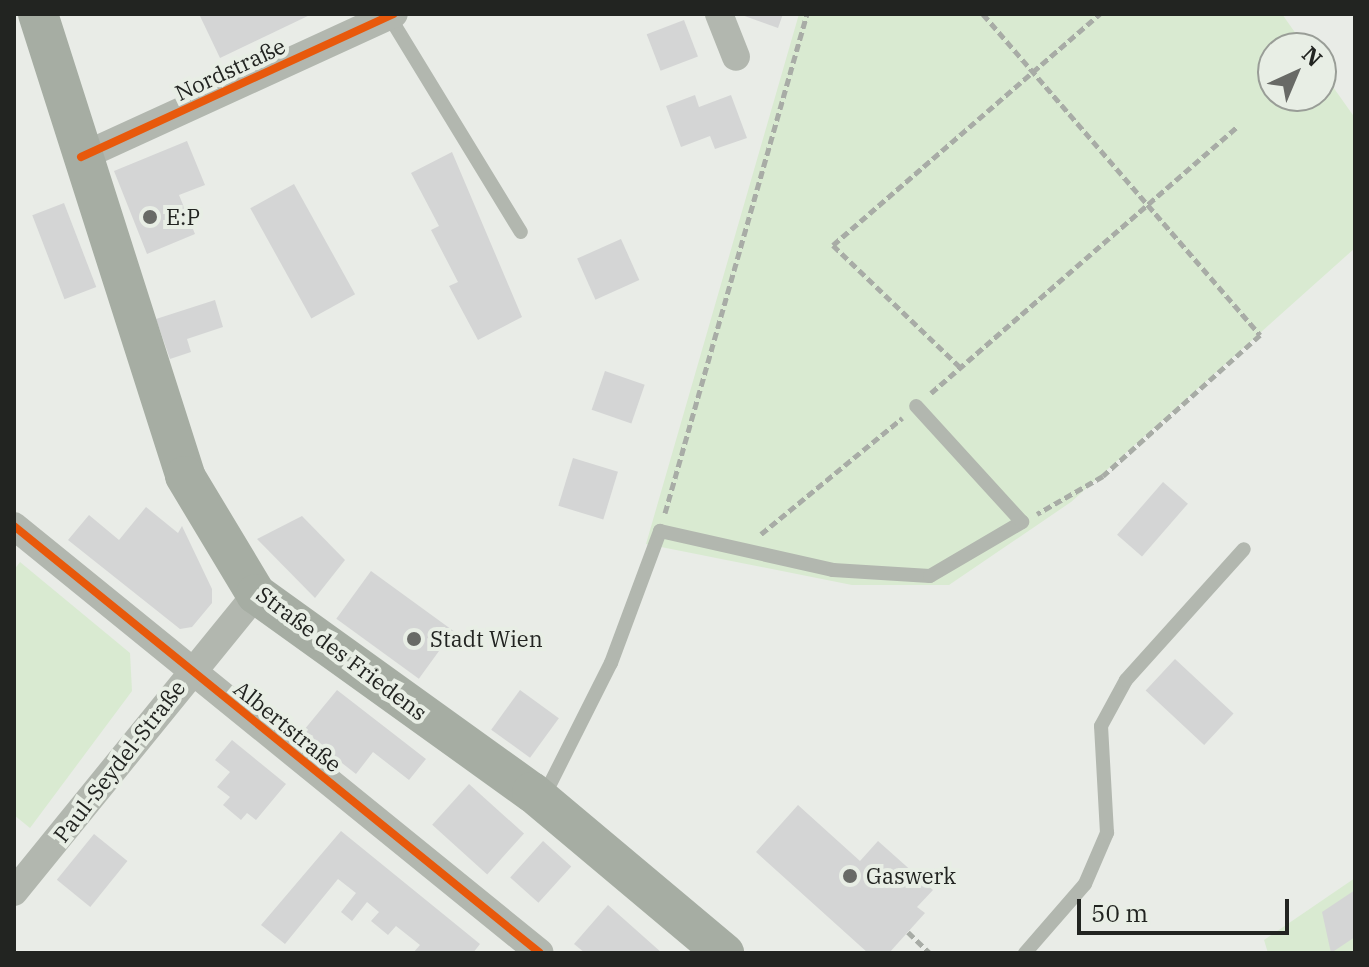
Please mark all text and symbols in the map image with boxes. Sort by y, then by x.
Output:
street label: Nordstraße [171,32,289,106]
north arrow [1257,32,1337,112]
text: N [1296,39,1329,72]
place label: E:P [166,204,200,230]
marker: E:P [141,208,159,226]
street label: Straße des Friedens [252,580,432,726]
place label: Stadt Wien [430,626,543,652]
marker: Stadt Wien [405,630,423,648]
street label: Paul-Seydel-Straße [48,675,190,847]
street label: Albertstraße [229,675,347,777]
place label: Gaswerk [866,863,956,889]
marker: Gaswerk [841,867,859,885]
scale bar [1081,883,1293,933]
text: 50 m [1091,897,1148,929]

